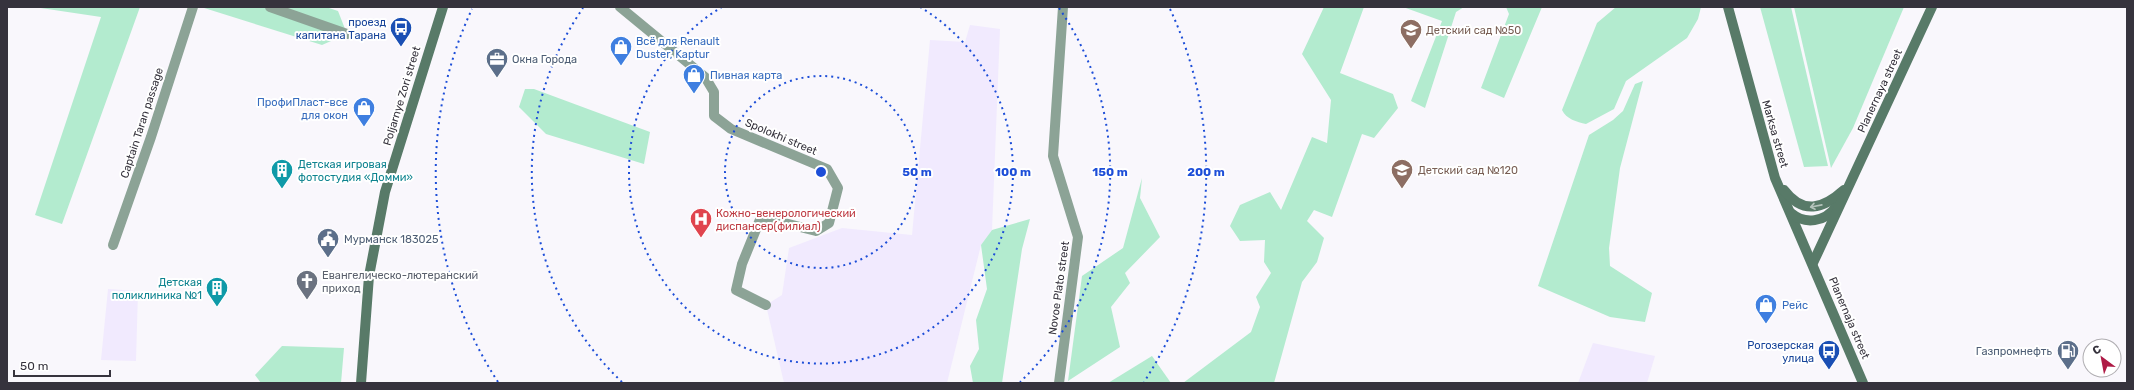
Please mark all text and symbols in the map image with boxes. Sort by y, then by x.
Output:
bus stop icon: проезд капитана Тарана [388,15,414,48]
place label: проезд капитана Тарана [296,16,386,42]
school or university icon: Детский сад №50 [1398,17,1424,50]
place label: Детский сад №50 [1426,24,1521,37]
shop icon: Всё для Renault Duster, Kaptur [608,34,634,67]
place label: Всё для Renault Duster, Kaptur [636,35,720,61]
street label: Poljarnye Zori street [381,44,423,147]
office icon: Окна Города [484,46,510,79]
street label: Planernaya street [1855,47,1905,135]
place label: Окна Города [512,53,577,66]
shop icon: Пивная карта [681,62,707,95]
street label: Captain Taran passage [118,66,166,180]
place label: Пивная карта [710,69,782,82]
shop icon: ПрофиПласт-все для окон [351,95,377,128]
place label: ПрофиПласт-все для окон [257,96,348,122]
street label: Marksa street [1759,99,1791,170]
street label: Spolokhi street [743,116,820,158]
building icon: Детская игровая фотостудия «Домми» [269,157,295,190]
school or university icon: Детский сад №120 [1389,157,1415,190]
place label: Детская игровая фотостудия «Домми» [298,158,413,184]
place label: Детский сад №120 [1418,164,1518,177]
centre of rings [814,165,828,179]
text: 50 m [902,165,932,179]
text: 100 m [995,165,1031,179]
text: 150 m [1092,165,1128,179]
text: 200 m [1187,165,1225,179]
one-way arrow [1810,202,1823,210]
hospital icon: Кожно-венерологический диспансер(филиал) [688,206,714,239]
place label: Кожно-венерологический диспансер(филиал) [716,207,856,233]
public building icon: Мурманск 183025 [315,226,341,259]
place label: Мурманск 183025 [344,233,439,246]
street label: Novoe Plato street [1046,240,1072,336]
church icon: Евангелическо-лютеранский приход [294,268,320,301]
place label: Евангелическо-лютеранский приход [322,269,478,295]
building icon: Детская поликлиника №1 [204,275,230,308]
street label: Planernaja street [1826,275,1872,362]
place label: Детская поликлиника №1 [112,276,202,302]
shop icon: Рейс [1753,292,1779,325]
place label: Рейс [1782,299,1808,312]
bus stop icon: Рогозерская улица [1816,338,1842,371]
fuel station icon: Газпромнефть [2055,338,2081,371]
north arrow [2082,338,2122,378]
place label: Рогозерская улица [1747,339,1814,365]
text: С [2090,342,2104,358]
place label: Газпромнефть [1976,345,2052,358]
scale bar [14,352,110,378]
text: 50 m [20,359,48,373]

